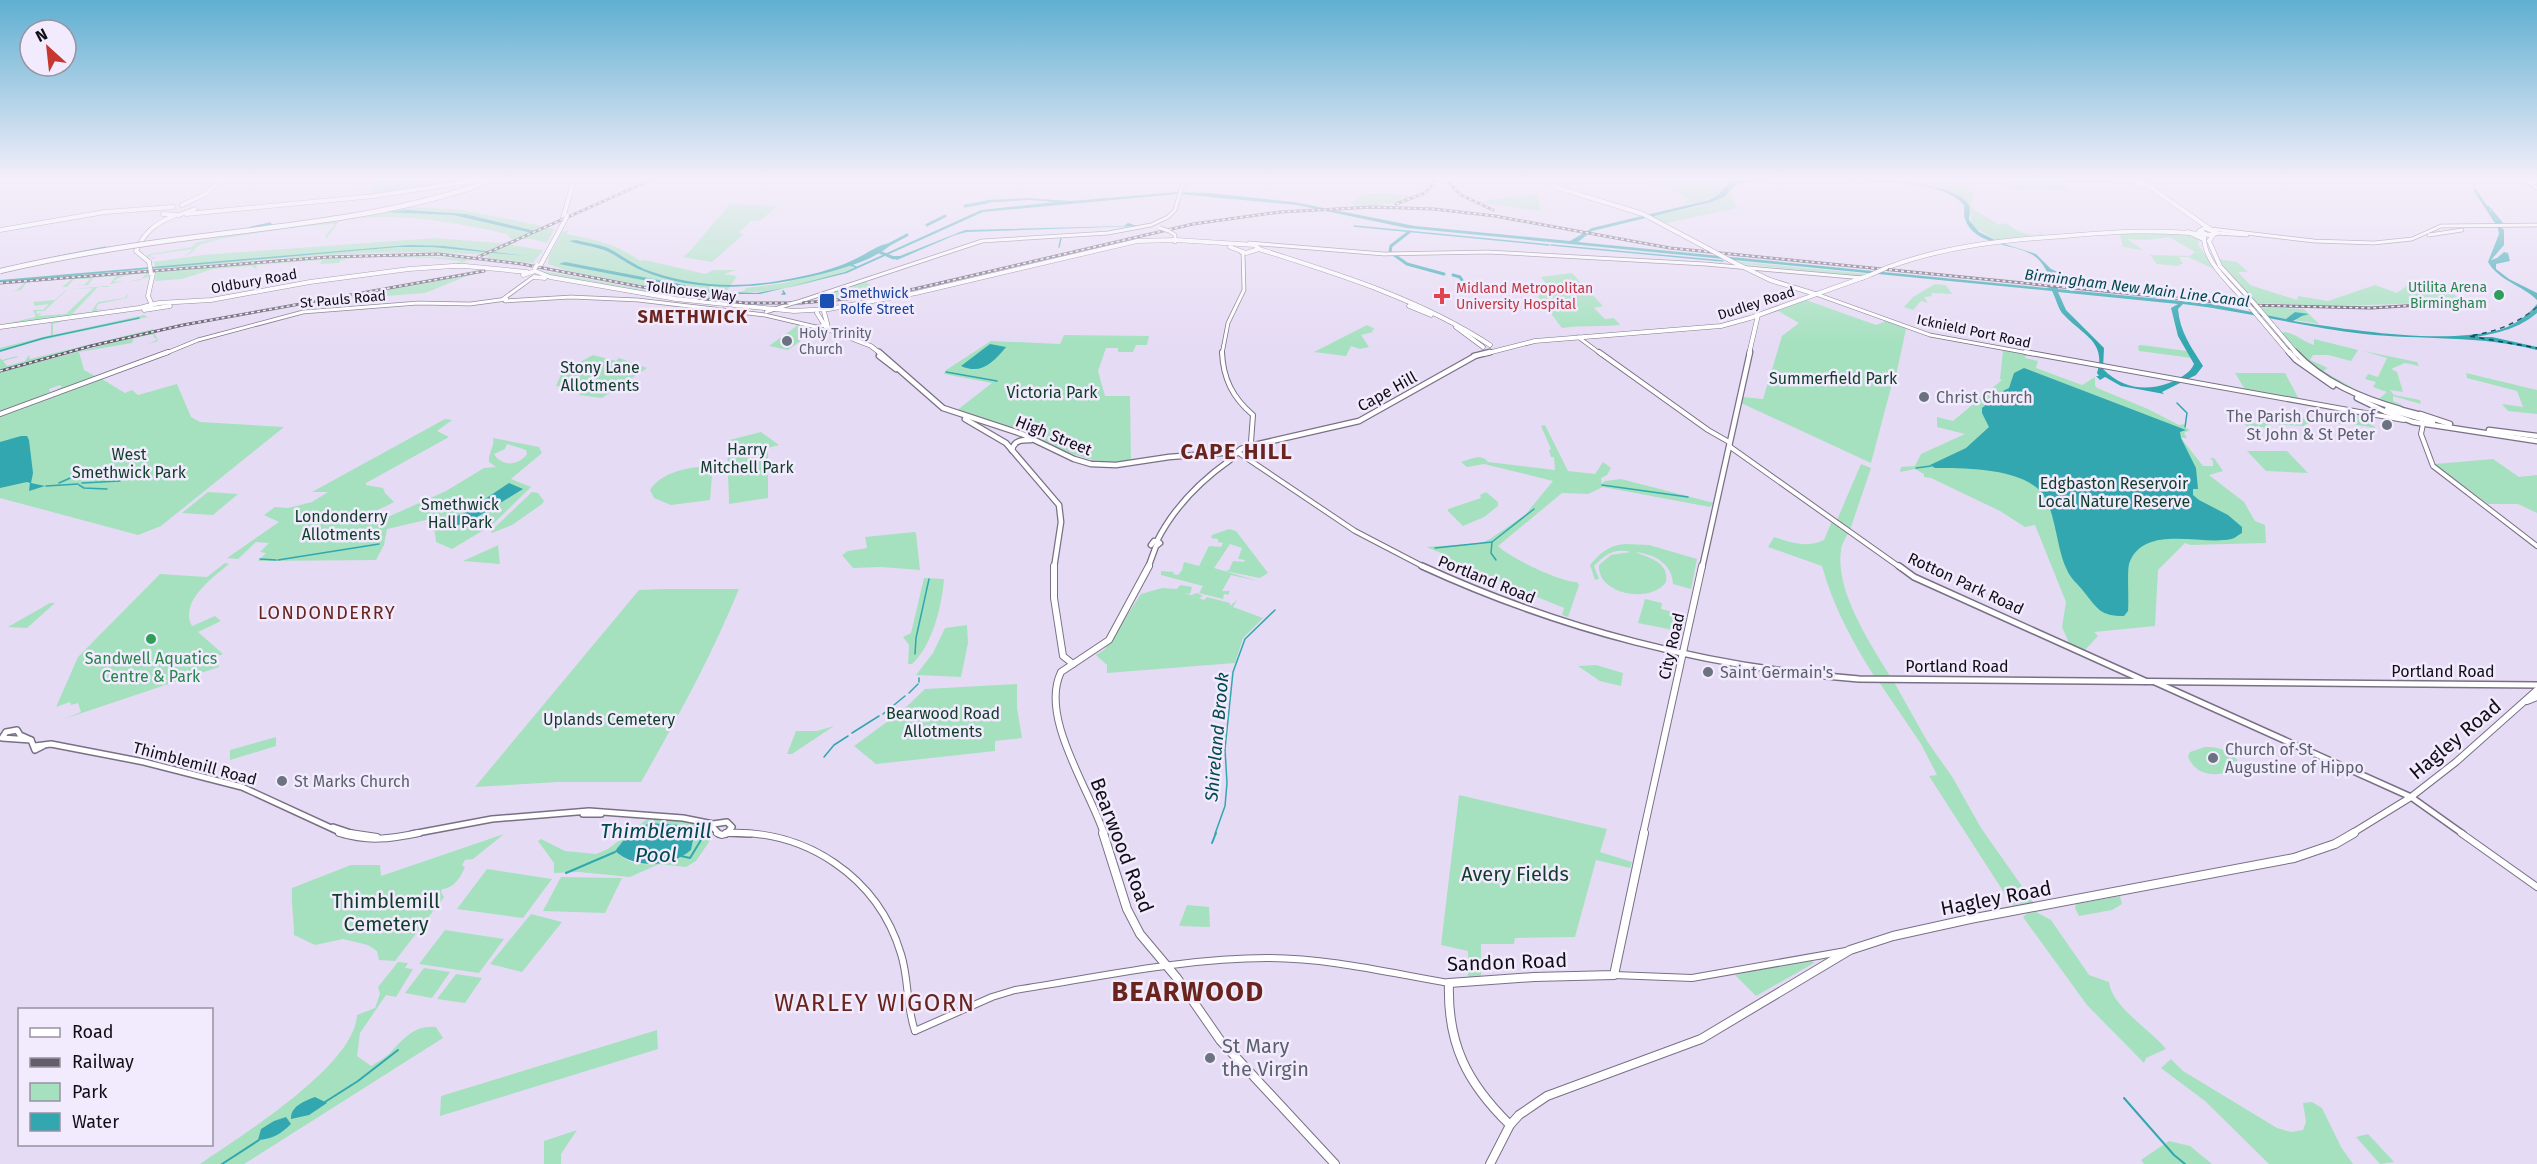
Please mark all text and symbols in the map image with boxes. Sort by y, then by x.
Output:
north arrow [18,18,78,78]
text: N [32,24,50,46]
water label: Birmingham New Main Line Canal [2024,265,2250,311]
street label: Oldbury Road [210,266,298,297]
street label: Tollhouse Way [645,278,737,305]
place label: Utilita Arena Birmingham [2408,279,2487,312]
place label: Midland Metropolitan University Hospital [1456,280,1593,313]
street label: Dudley Road [1715,283,1797,324]
place label: Smethwick Rolfe Street [840,285,915,318]
street label: St Pauls Road [299,287,387,312]
marker: Midland Metropolitan University Hospital [1433,287,1451,305]
marker: Utilita Arena Birmingham [2492,288,2506,302]
marker: Smethwick Rolfe Street [818,292,836,310]
district label: SMETHWICK [637,306,749,328]
street label: Icknield Port Road [1915,311,2033,352]
place label: Holy Trinity Church [799,325,872,358]
marker: Holy Trinity Church [780,334,794,348]
park label: Stony Lane Allotments [560,358,640,395]
street label: Cape Hill [1354,367,1420,415]
park label: Summerfield Park [1769,369,1898,388]
park label: Victoria Park [1006,383,1098,402]
place label: Christ Church [1936,388,2033,407]
marker: Christ Church [1917,390,1931,404]
place label: The Parish Church of St John & St Peter [2226,407,2377,444]
street label: High Street [1013,412,1095,459]
marker: The Parish Church of St John & St Peter [2380,418,2394,432]
district label: CAPE HILL [1181,438,1293,465]
park label: Harry Mitchell Park [700,440,794,477]
park label: West Smethwick Park [72,445,187,482]
park label: Edgbaston Reservoir Local Nature Reserve [2038,474,2190,511]
park label: Smethwick Hall Park [421,495,500,532]
park label: Londonderry Allotments [294,507,388,544]
street label: Rotton Park Road [1905,548,2027,619]
street label: Portland Road [1435,551,1538,608]
district label: LONDONDERRY [258,602,396,624]
street label: City Road [1655,611,1688,681]
marker: Sandwell Aquatics Centre & Park [144,632,158,646]
place label: Sandwell Aquatics Centre & Park [85,649,217,686]
street label: Portland Road [1905,657,2009,676]
street label: Portland Road [2391,662,2495,681]
place label: Saint Germain's [1720,663,1833,682]
marker: Saint Germain's [1701,665,1715,679]
water label: Shireland Brook [1200,671,1234,804]
street label: Hagley Road [2404,694,2506,784]
park label: Bearwood Road Allotments [886,704,1000,741]
park label: Uplands Cemetery [543,710,675,729]
street label: Thimblemill Road [131,738,259,789]
place label: Church of St Augustine of Hippo [2225,740,2364,777]
marker: Church of St Augustine of Hippo [2206,751,2220,765]
place label: St Marks Church [294,772,410,791]
marker: St Marks Church [275,774,289,788]
street label: Bearwood Road [1085,774,1159,916]
water label: Thimblemill Pool [600,818,712,868]
park label: Avery Fields [1461,862,1569,886]
street label: Hagley Road [1938,875,2054,921]
park label: Thimblemill Cemetery [332,889,440,936]
street label: Sandon Road [1446,948,1568,976]
district label: BEARWOOD [1111,976,1265,1008]
district label: WARLEY WIGORN [774,989,976,1017]
legend [18,1008,213,1146]
text: Road [72,1021,114,1043]
place label: St Mary the Virgin [1222,1034,1309,1081]
text: Railway [72,1051,134,1073]
marker: St Mary the Virgin [1203,1051,1217,1065]
text: Park [72,1081,108,1103]
text: Water [72,1111,119,1133]

